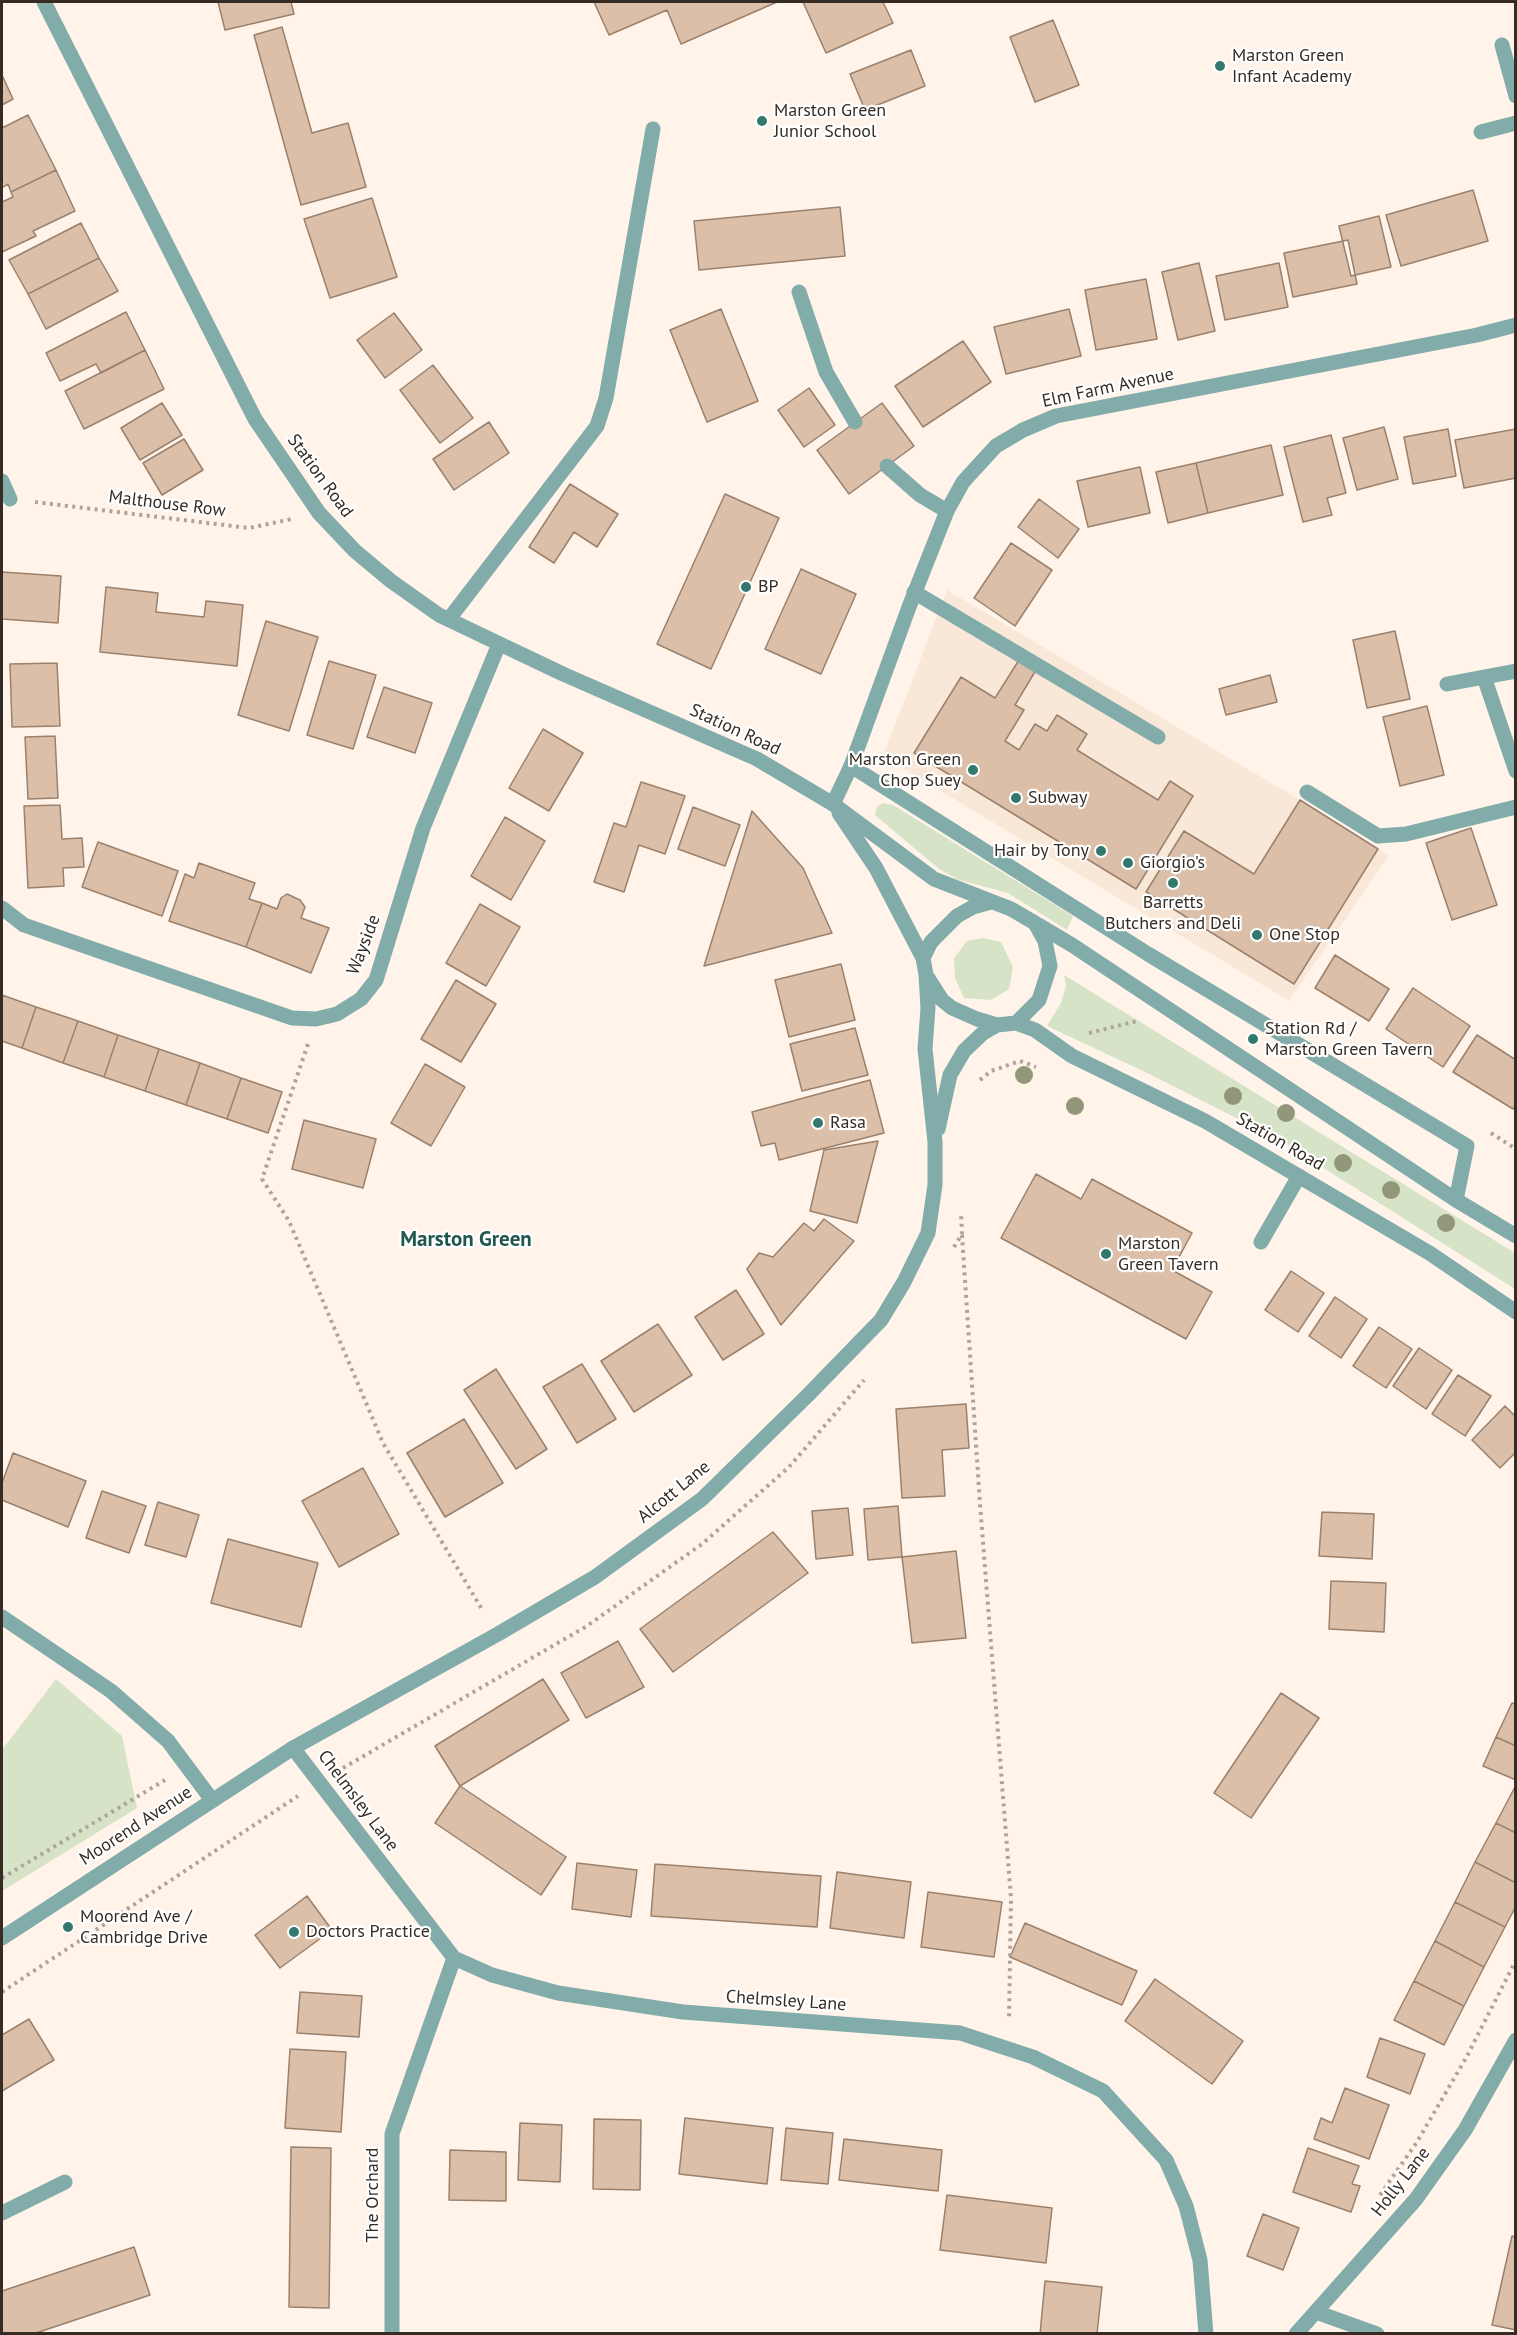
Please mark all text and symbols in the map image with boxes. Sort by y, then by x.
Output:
place label: Marston Green Infant Academy [1232,45,1352,88]
marker: Marston Green Infant Academy [1213,59,1227,73]
place label: Marston Green Junior School [774,100,886,142]
marker: Marston Green Junior School [755,114,769,128]
street label: Elm Farm Avenue [1040,363,1176,413]
street label: Station Road [282,430,358,522]
street label: Malthouse Row [107,486,227,522]
place label: BP [758,576,779,598]
marker: BP [739,580,753,594]
street label: Station Road [686,700,784,760]
place label: Marston Green Chop Suey [849,749,961,792]
marker: Marston Green Chop Suey [966,763,980,777]
place label: Subway [1028,787,1087,809]
marker: Subway [1009,791,1023,805]
place label: Hair by Tony [994,840,1089,862]
marker: Hair by Tony [1094,844,1108,858]
place label: Giorgio's [1140,852,1205,874]
marker: Giorgio's [1121,856,1135,870]
marker: Barretts Butchers and Deli [1166,876,1180,890]
place label: Barretts Butchers and Deli [1105,892,1241,934]
street label: Wayside [343,912,385,978]
place label: One Stop [1269,924,1340,946]
marker: One Stop [1250,928,1264,942]
place label: Station Rd / Marston Green Tavern [1265,1018,1433,1060]
marker: Station Rd / Marston Green Tavern [1246,1032,1260,1046]
street label: Station Road [1232,1108,1328,1176]
place label: Rasa [830,1112,866,1134]
marker: Rasa [811,1116,825,1130]
district label: Marston Green [400,1227,532,1253]
place label: Marston Green Tavern [1118,1233,1218,1276]
marker: Marston Green Tavern [1099,1247,1113,1261]
street label: Alcott Lane [633,1456,715,1528]
street label: Chelmsley Lane [313,1746,403,1856]
street label: Moorend Avenue [76,1782,196,1870]
place label: Moorend Ave / Cambridge Drive [80,1906,208,1948]
marker: Moorend Ave / Cambridge Drive [61,1920,75,1934]
place label: Doctors Practice [306,1921,430,1943]
marker: Doctors Practice [287,1925,301,1939]
street label: Chelmsley Lane [725,1986,847,2016]
street label: Holly Lane [1367,2143,1435,2221]
street label: The Orchard [362,2148,384,2242]

